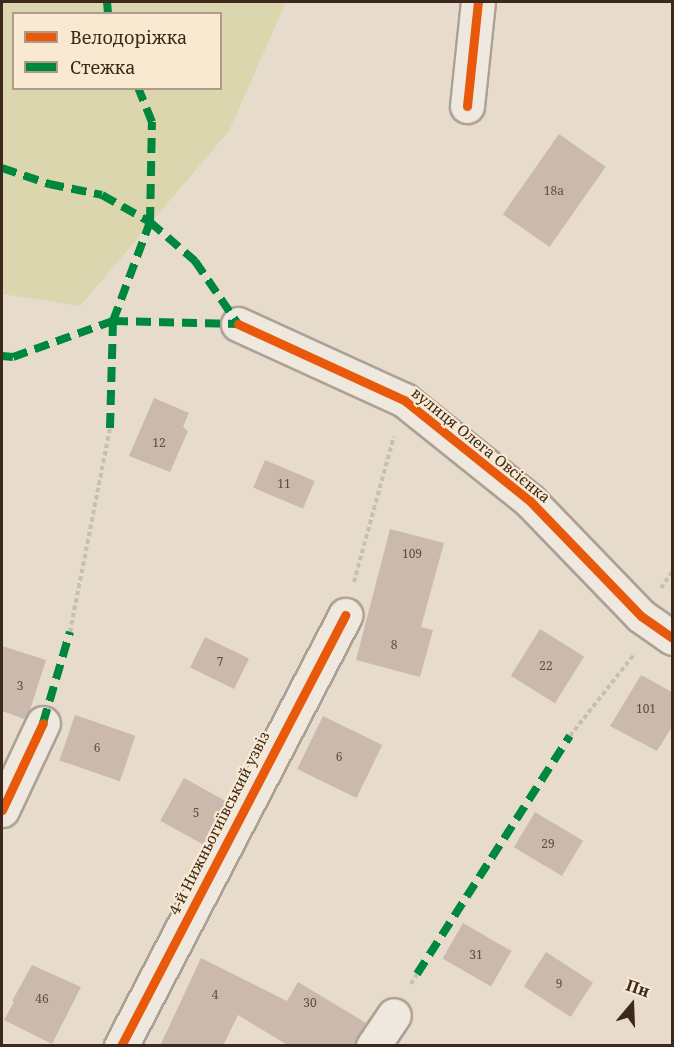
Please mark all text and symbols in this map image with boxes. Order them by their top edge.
legend [12,12,222,90]
text: Велодоріжка [70,25,187,49]
text: Стежка [70,55,136,79]
house number: 18а [544,184,564,198]
street label: вулиця Олега Овсієнка [408,384,554,506]
house number: 12 [152,436,166,450]
house number: 11 [277,477,291,491]
house number: 109 [402,547,422,561]
house number: 8 [391,638,397,652]
house number: 7 [217,655,223,669]
house number: 22 [539,659,553,673]
house number: 3 [17,679,23,693]
house number: 101 [636,702,656,716]
street label: 4-й Нижньогиївський узвіз [165,728,273,918]
house number: 6 [94,741,100,755]
house number: 6 [336,750,342,764]
house number: 5 [193,806,199,820]
house number: 29 [541,837,555,851]
house number: 31 [469,948,483,962]
text: Пн [623,974,653,1002]
north arrow [602,975,662,1035]
house number: 9 [556,977,562,991]
house number: 4 [212,988,218,1002]
house number: 46 [35,992,49,1006]
house number: 30 [303,996,317,1010]

